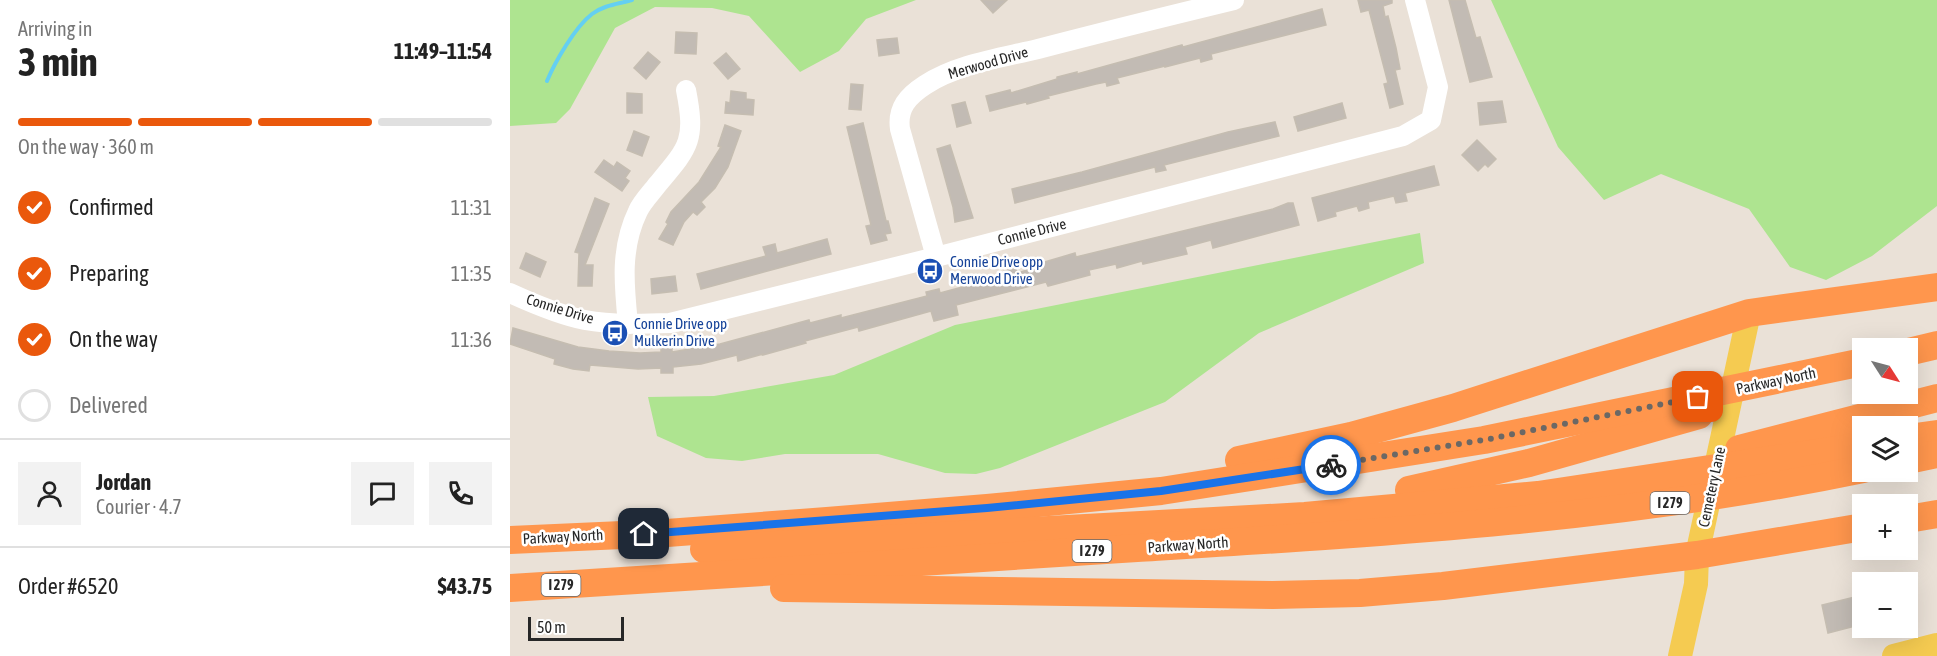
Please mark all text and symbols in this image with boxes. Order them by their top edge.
text: Arriving in [18,17,92,40]
text: 11:49–11:54 [394,38,492,64]
text: 3 min [18,40,98,84]
street label: Merwood Drive [946,43,1030,82]
text: On the way · 360 m [18,135,154,158]
icon: check [18,191,51,224]
text: Confirmed [69,194,154,220]
text: 11:31 [451,196,492,219]
street label: Connie Drive [996,215,1068,248]
place label: Connie Drive opp Merwood Drive [950,253,1043,287]
bus stop icon: Connie Drive opp Merwood Drive [915,256,945,286]
icon: check [18,257,51,290]
text: Preparing [69,260,149,286]
text: 11:35 [451,262,492,285]
street label: Connie Drive [524,290,596,327]
place label: Connie Drive opp Mulkerin Drive [634,315,727,349]
bus stop icon: Connie Drive opp Mulkerin Drive [600,318,630,348]
icon: check [18,323,51,356]
text: On the way [69,326,158,352]
text: 11:36 [451,328,492,351]
north arrow [1852,338,1918,404]
map controls [1852,338,1918,638]
street label: Parkway North [1735,364,1817,397]
pin [1672,371,1723,422]
icon: bag [1681,380,1714,413]
text: Delivered [69,392,148,418]
button: layers [1852,416,1918,482]
courier [1301,435,1361,495]
street label: Cemetery Lane [1695,445,1728,529]
icon: bike [1315,449,1348,482]
button: person [18,462,81,525]
button: chat [351,462,414,525]
button: phone [429,462,492,525]
text: Jordan [96,469,151,495]
road number: I 279 [1650,492,1690,514]
button: + [1852,494,1918,560]
text: Courier · 4.7 [96,495,182,518]
pin [618,508,669,559]
icon: home [627,517,660,550]
street label: Parkway North [522,526,604,547]
street label: Parkway North [1147,533,1229,556]
road number: I 279 [1072,540,1112,562]
button: − [1852,572,1918,638]
text: Order #6520 [18,573,118,599]
text: $43.75 [437,573,492,599]
road number: I 279 [542,574,580,596]
scale bar [528,614,624,642]
text: 50 m [537,618,566,636]

